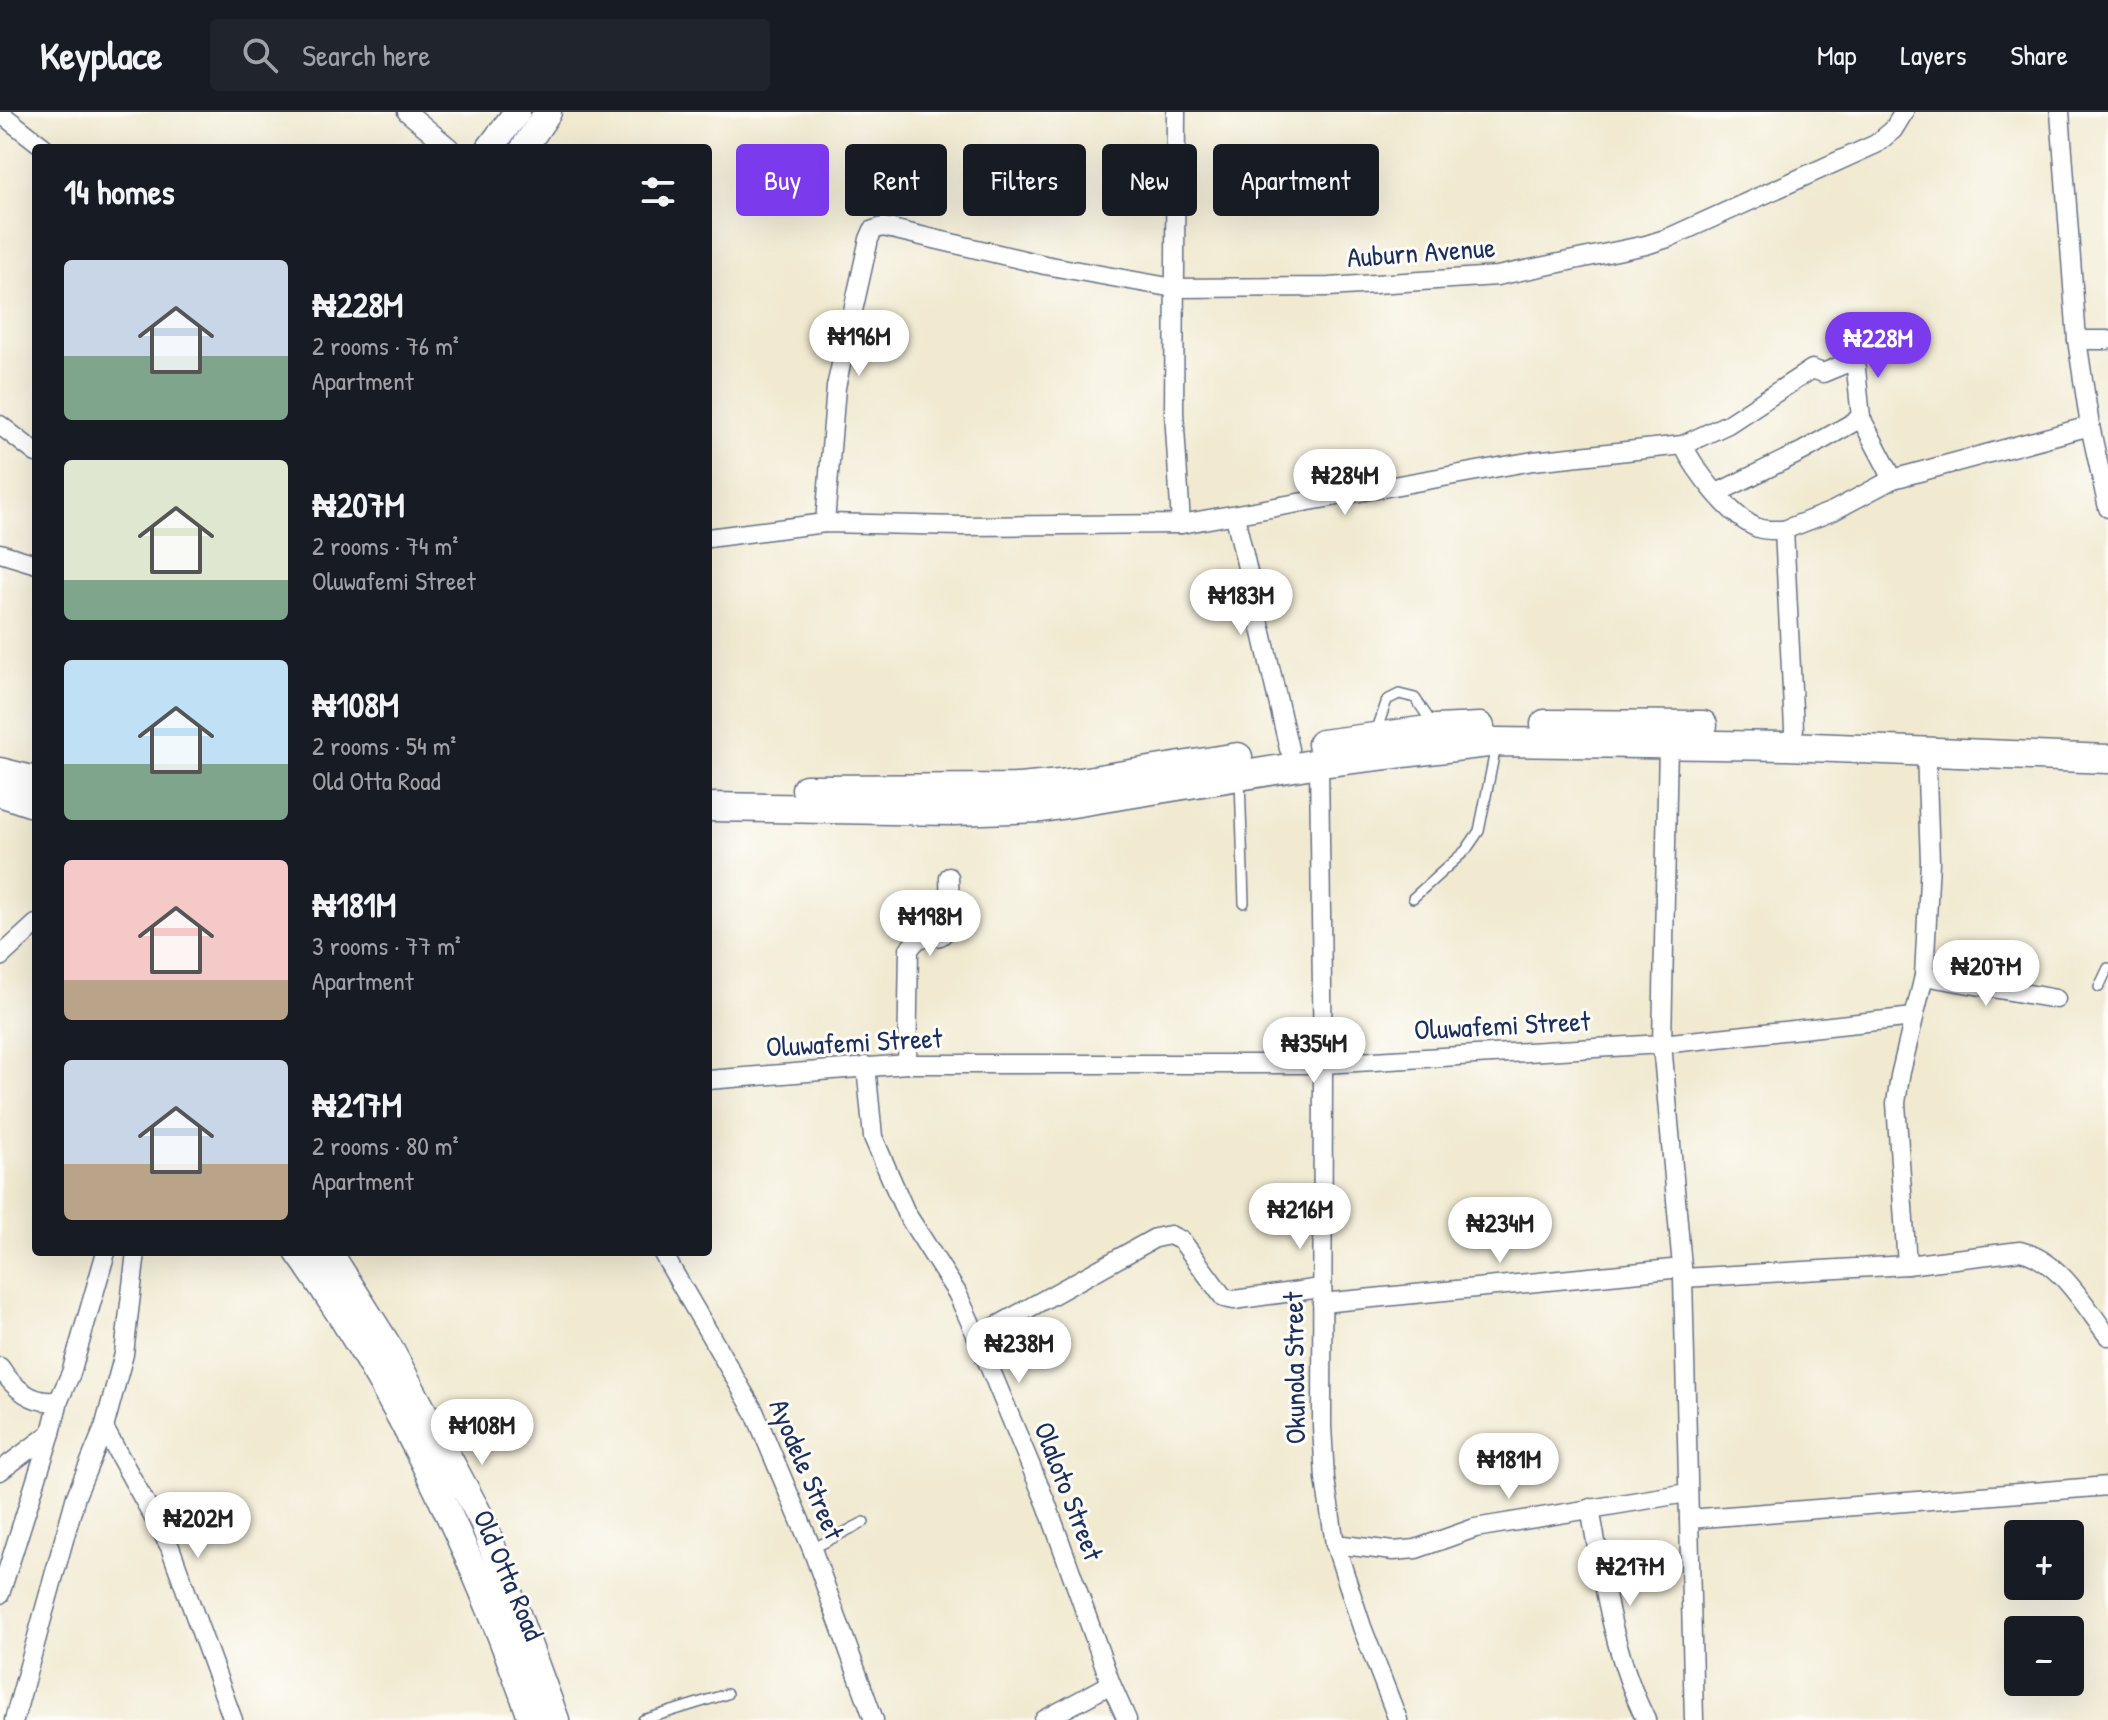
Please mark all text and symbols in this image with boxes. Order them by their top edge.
search box [210,19,770,91]
text: Keyplace [40,29,162,81]
icon: search [238,33,282,77]
text: Search here [302,35,430,75]
text: Map [1817,36,1857,74]
text: Layers [1901,36,1966,74]
text: Share [2010,36,2068,74]
chip: Buy [736,144,829,216]
chip: Rent [845,144,947,216]
chip: Filters [963,144,1086,216]
chip: New [1102,144,1197,216]
chip: Apartment [1213,144,1379,216]
text: 14 homes [64,169,175,215]
icon: filters [636,170,680,214]
street label: Auburn Avenue [1346,228,1496,276]
text: ₦228M [312,282,403,328]
icon: home [128,292,224,388]
pin: ₦196M [803,310,915,378]
pin: ₦228M [1822,312,1934,380]
text: ₦196M [827,318,891,353]
text: ₦228M [1843,320,1913,355]
text: 2 rooms · 76 m² [312,328,459,363]
text: Apartment [312,363,414,398]
pin: ₦284M [1289,449,1401,517]
text: ₦284M [1311,457,1379,492]
text: ₦207M [312,482,405,528]
icon: home [128,492,224,588]
text: 2 rooms · 74 m² [312,528,458,563]
text: Oluwafemi Street [312,563,476,598]
pin: ₦183M [1185,569,1297,637]
text: ₦183M [1208,577,1274,612]
text: ₦108M [312,682,399,728]
icon: home [128,692,224,788]
text: 2 rooms · 54 m² [312,728,456,763]
text: Old Otta Road [312,763,441,798]
text: ₦181M [312,882,396,928]
pin: ₦198M [874,890,986,958]
icon: home [128,892,224,988]
text: ₦198M [898,898,962,933]
text: 3 rooms · 77 m² [312,928,461,963]
pin: ₦207M [1930,940,2042,1008]
text: ₦207M [1951,948,2021,983]
text: Apartment [312,963,414,998]
street label: Oluwafemi Street [1413,1001,1591,1049]
pin: ₦354M [1258,1017,1370,1085]
street label: Oluwafemi Street [765,1018,943,1066]
text: ₦354M [1281,1025,1347,1060]
text: ₦217M [312,1082,402,1128]
icon: home [128,1092,224,1188]
text: 2 rooms · 80 m² [312,1128,459,1163]
text: Apartment [312,1163,414,1198]
pin: ₦216M [1244,1183,1356,1251]
text: ₦216M [1267,1191,1333,1226]
pin: ₦234M [1444,1197,1556,1265]
text: ₦234M [1466,1205,1534,1240]
street label: Okunola Street [1274,1291,1314,1445]
pin: ₦238M [963,1317,1075,1385]
text: ₦238M [984,1325,1054,1360]
street label: Ayodele Street [760,1393,854,1545]
pin: ₦108M [426,1399,538,1467]
text: ₦108M [449,1407,515,1442]
street label: Olaloto Street [1025,1416,1113,1566]
pin: ₦181M [1453,1433,1565,1501]
text: ₦181M [1477,1441,1541,1476]
pin: ₦202M [142,1492,254,1560]
text: ₦202M [163,1500,233,1535]
street label: Old Otta Road [464,1504,554,1646]
map controls [2004,1520,2084,1696]
button: + [2004,1520,2084,1600]
pin: ₦217M [1574,1540,1686,1608]
text: ₦217M [1596,1548,1664,1583]
button: − [2004,1616,2084,1696]

